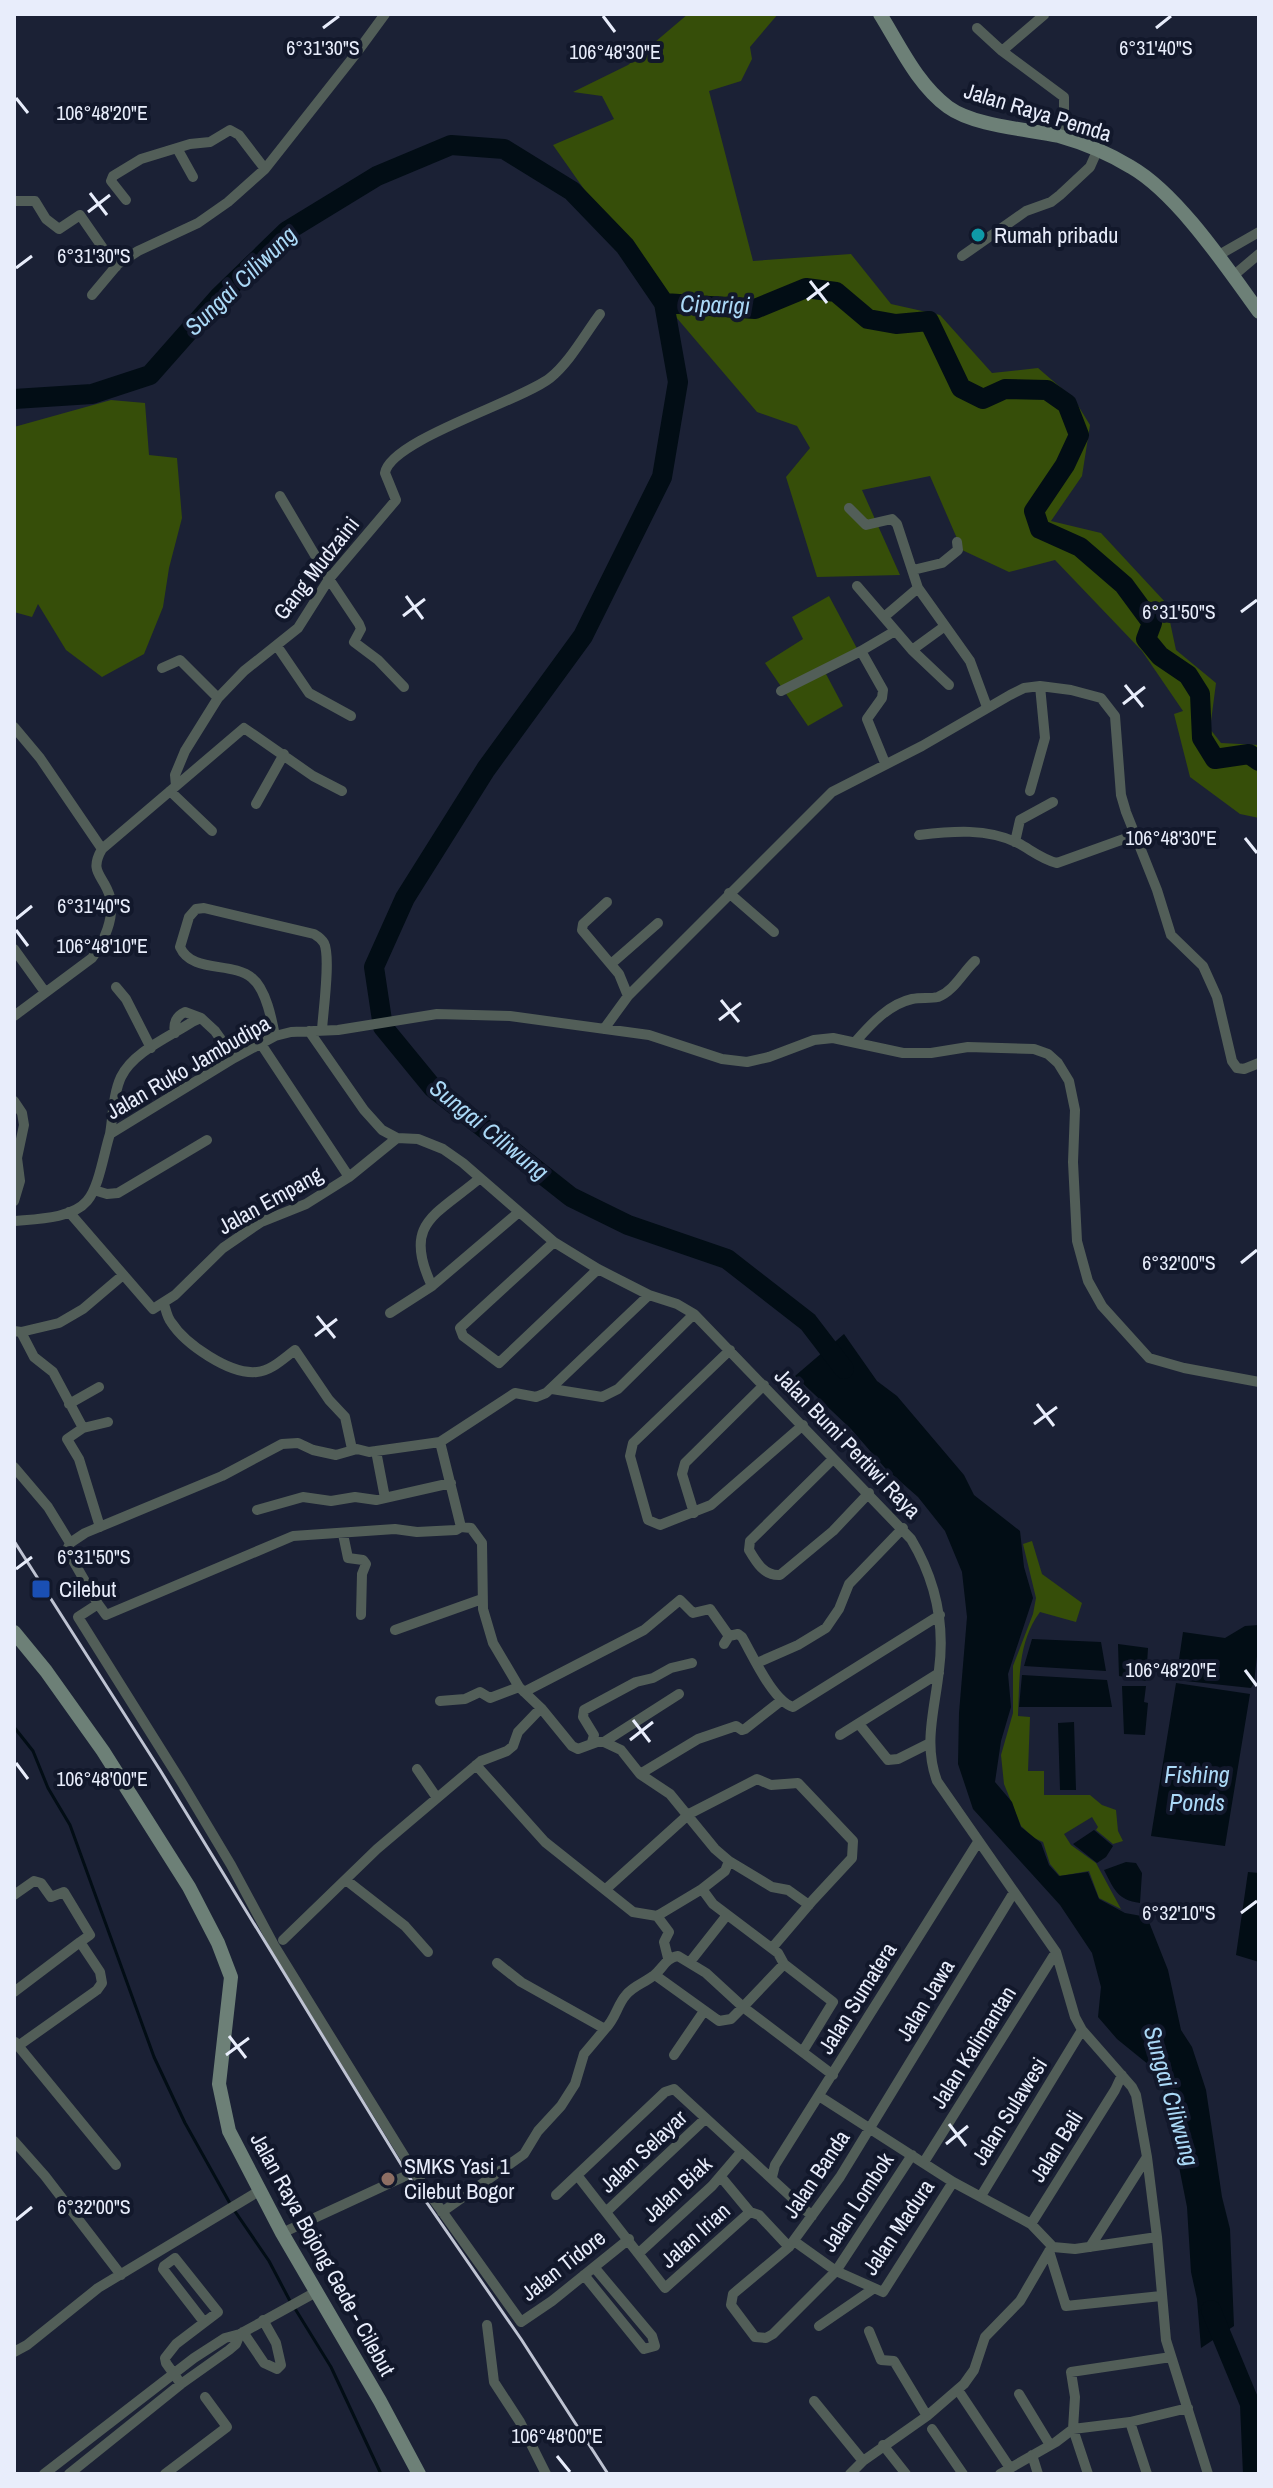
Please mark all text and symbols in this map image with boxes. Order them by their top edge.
text: 6°31'30"S [286,34,360,61]
text: 6°31'40"S [1119,34,1193,61]
text: 106°48'30"E [569,38,661,65]
street label: Jalan Raya Pemda [961,75,1115,149]
text: 106°48'20"E [56,99,148,126]
water label: Sungai Ciliwung [177,219,303,342]
place label: Rumah pribadu [994,220,1118,250]
marker: Rumah pribadu [969,226,987,244]
text: 6°31'30"S [57,242,131,269]
water label: Ciparigi [679,287,751,321]
street label: Gang Mudzaini [266,510,366,626]
text: 6°31'50"S [1142,598,1216,625]
text: 106°48'30"E [1125,824,1217,851]
text: 6°31'40"S [57,892,131,919]
text: 106°48'10"E [56,932,148,959]
street label: Jalan Ruko Jambudipa [101,1008,275,1126]
water label: Sungai Ciliwung [423,1071,556,1187]
street label: Jalan Empang [212,1159,328,1241]
text: 6°32'00"S [1142,1249,1216,1276]
street label: Jalan Bumi Pertiwi Raya [768,1361,928,1525]
text: 6°31'50"S [57,1543,131,1570]
place label: Cilebut [59,1574,116,1604]
marker: Cilebut [30,1578,52,1600]
text: 106°48'20"E [1125,1656,1217,1683]
water label: Fishing Ponds [1164,1758,1230,1818]
text: 106°48'00"E [56,1765,148,1792]
text: 6°32'10"S [1142,1899,1216,1926]
street label: Jalan Sumatera [811,1936,903,2060]
street label: Jalan Jawa [889,1954,961,2046]
street label: Jalan Kalimantan [923,1980,1023,2114]
water label: Sungai Ciliwung [1137,2022,1207,2170]
street label: Jalan Sulawesi [964,2052,1054,2170]
street label: Jalan Selayar [593,2103,693,2199]
street label: Jalan Bali [1022,2104,1090,2188]
street label: Jalan Banda [776,2124,856,2224]
street label: Jalan Raya Bojong Gede - Cilebut [244,2127,402,2381]
street label: Jalan Lombok [814,2146,901,2257]
street label: Jalan Biak [636,2149,719,2229]
place label: SMKS Yasi 1 Cilebut Bogor [404,2151,514,2206]
marker: SMKS Yasi 1 Cilebut Bogor [379,2170,397,2188]
street label: Jalan Madura [855,2173,941,2281]
text: 6°32'00"S [57,2193,131,2220]
street label: Jalan Irian [654,2196,736,2274]
street label: Jalan Tidore [515,2223,611,2307]
text: 106°48'00"E [511,2422,603,2449]

